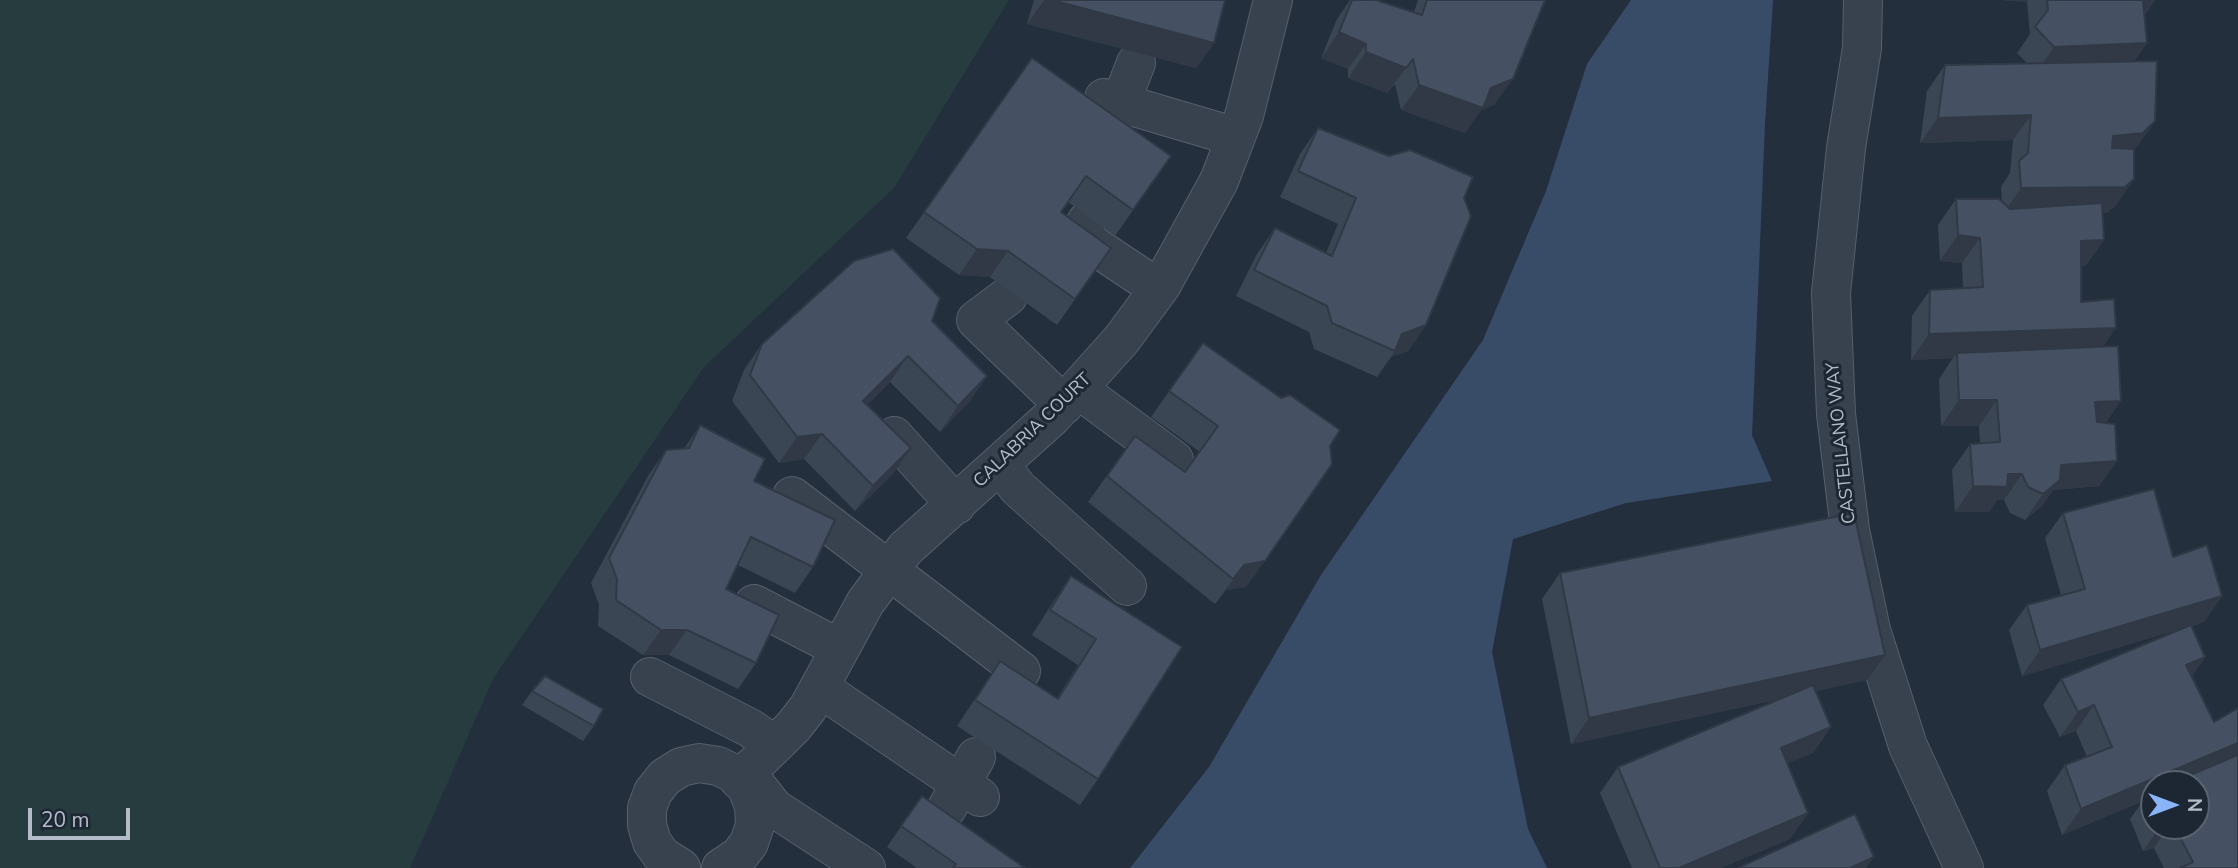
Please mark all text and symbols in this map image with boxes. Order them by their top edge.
street label: CASTELLANO WAY [1823,361,1861,525]
street label: CALABRIA COURT [970,369,1096,493]
north arrow [2140,770,2210,840]
scale bar [32,794,133,838]
text: N [2181,798,2207,812]
text: 20 m [41,806,90,834]

